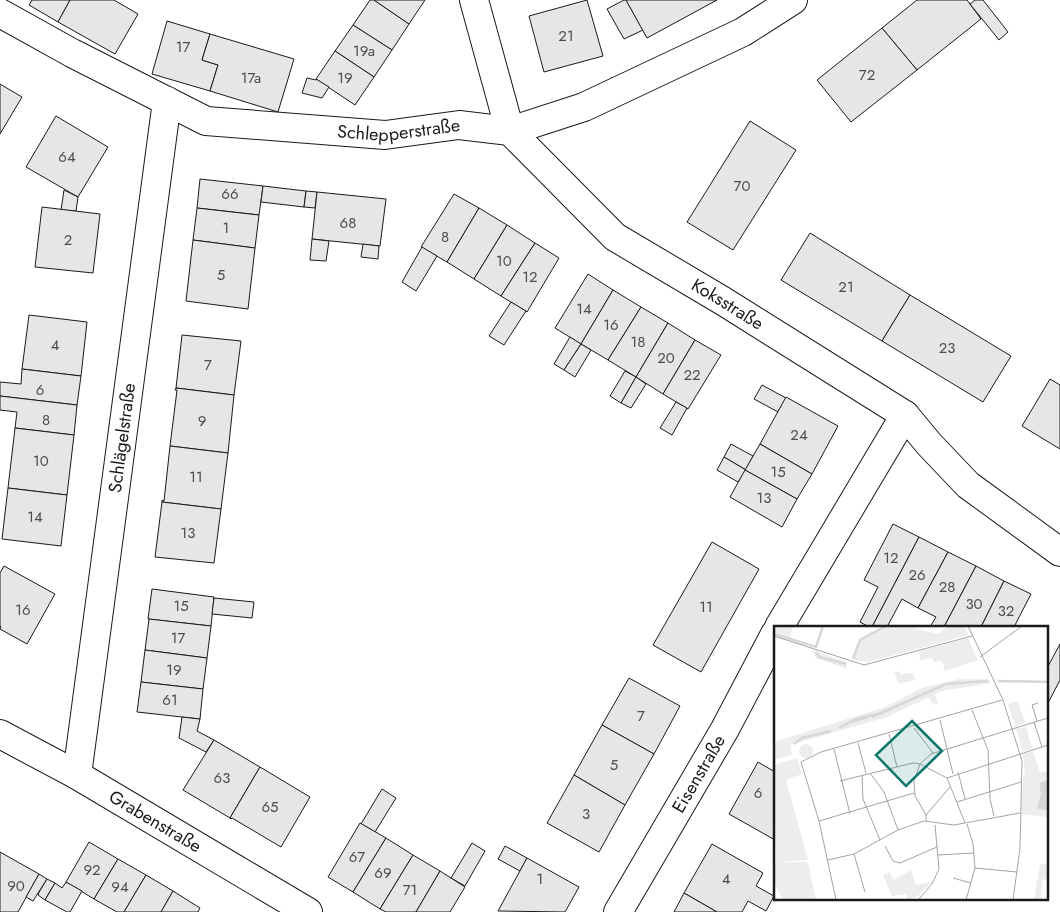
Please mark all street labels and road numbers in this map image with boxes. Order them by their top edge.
street label: Schlepperstraße [336,112,462,148]
street label: Koksstraße [686,272,769,336]
street label: Schlägelstraße [102,382,142,494]
street label: Eisenstraße [666,730,732,818]
street label: Grabenstraße [104,784,206,859]

